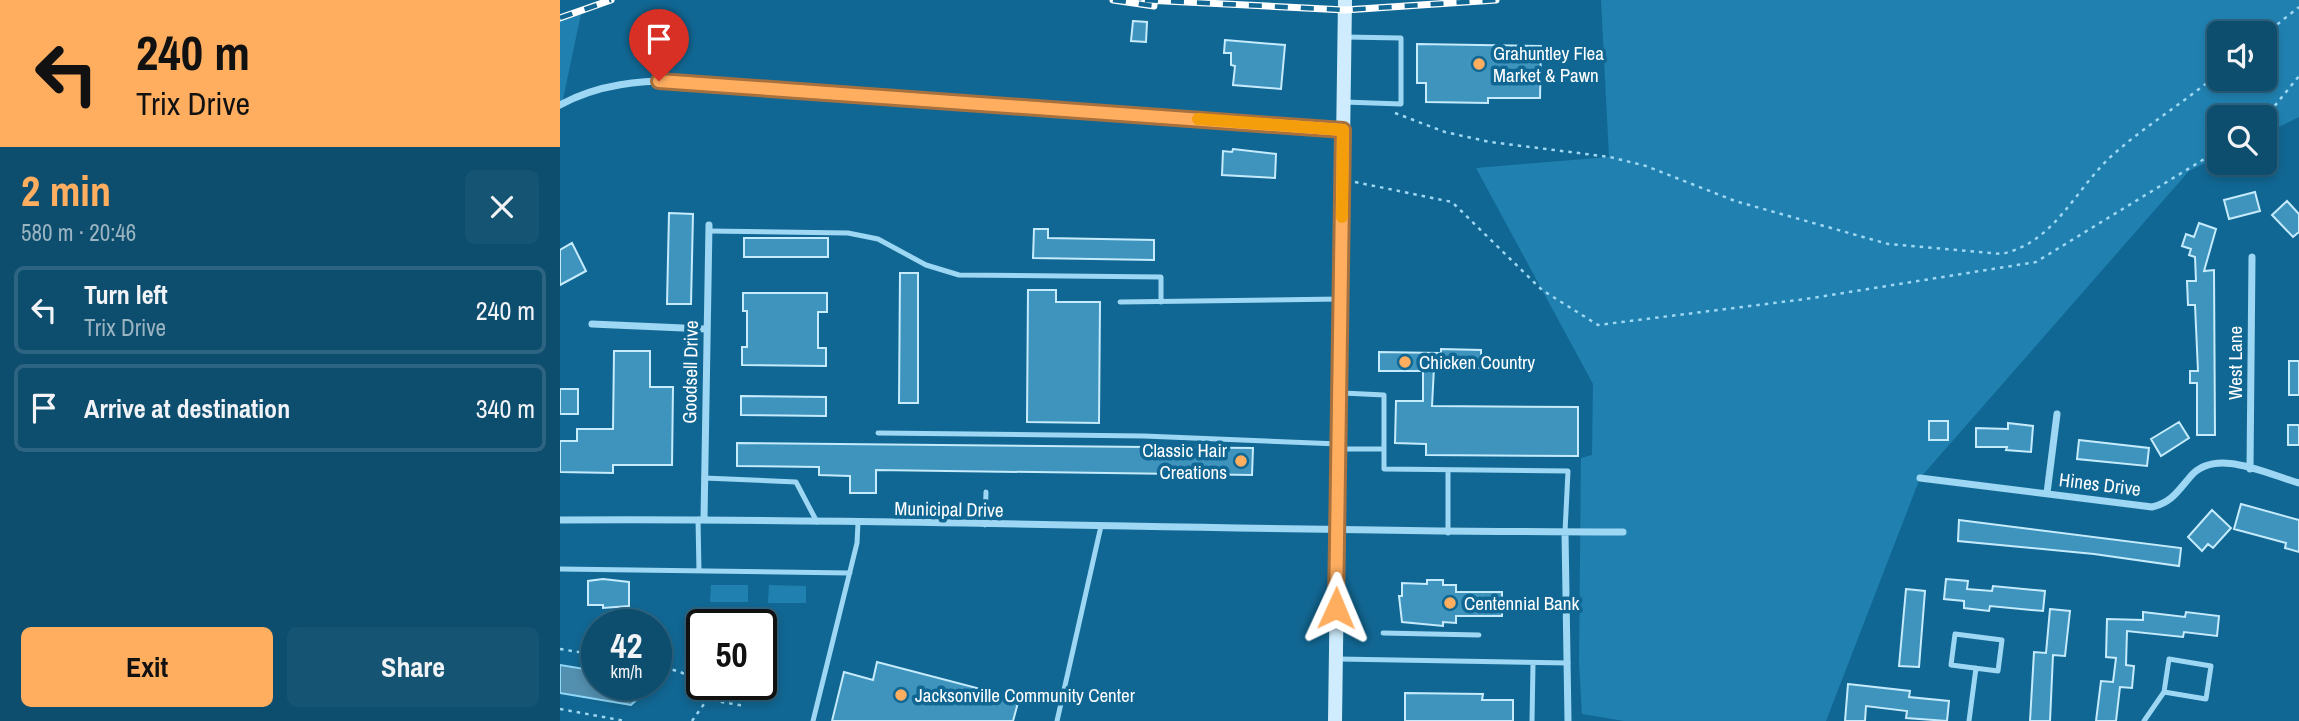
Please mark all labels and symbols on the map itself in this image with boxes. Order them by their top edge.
pin [629,9,689,81]
place label: Grahuntley Flea Market & Pawn [1493,40,1604,88]
marker: Grahuntley Flea Market & Pawn [1471,56,1487,72]
street label: Goodsell Drive [676,320,704,424]
street label: West Lane [2222,326,2248,400]
place label: Chicken Country [1419,349,1535,375]
marker: Chicken Country [1397,354,1413,370]
place label: Classic Hair Creations [1142,437,1228,485]
marker: Classic Hair Creations [1233,453,1249,469]
street label: Hines Drive [2058,466,2142,502]
street label: Municipal Drive [894,495,1004,523]
position arrow [1299,571,1373,645]
place label: Centennial Bank [1464,590,1579,616]
marker: Centennial Bank [1442,595,1458,611]
speed limit sign: 50 [686,609,777,700]
place label: Jacksonville Community Center [915,682,1136,708]
marker: Jacksonville Community Center [893,687,909,703]

